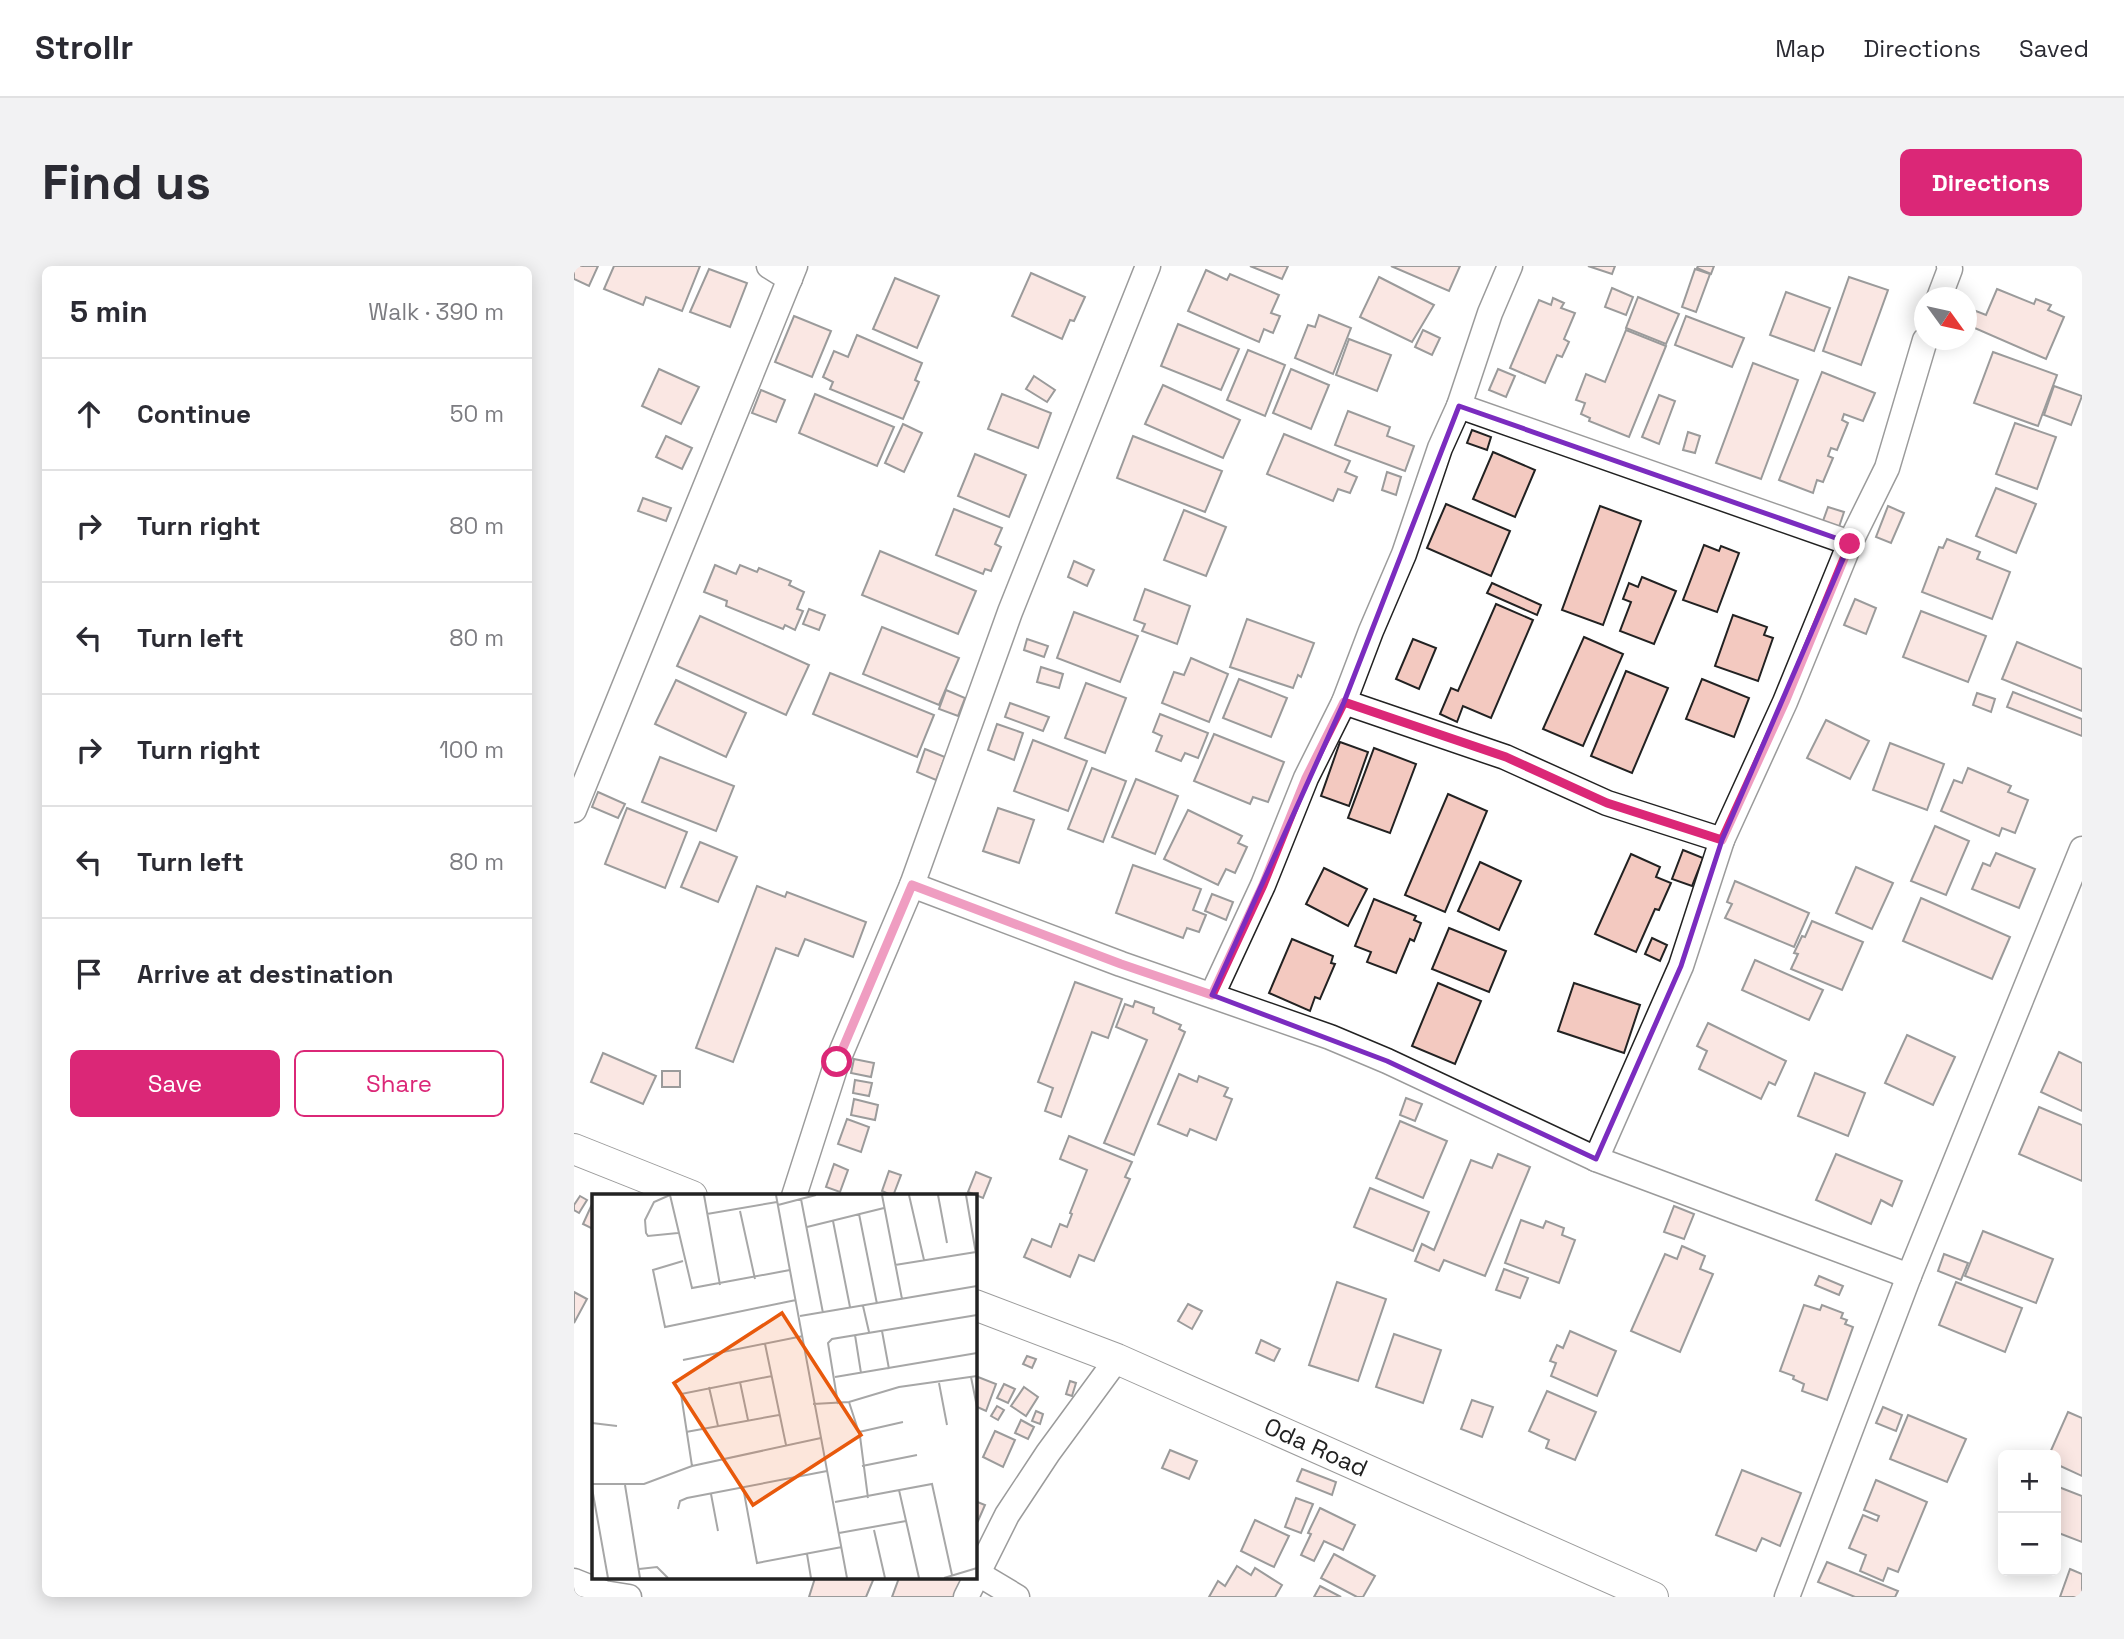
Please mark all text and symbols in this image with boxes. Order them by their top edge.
text: Strollr [35,27,133,69]
text: Map [1775,33,1825,64]
text: Directions [1863,33,1981,64]
text: Saved [2019,33,2089,64]
button: Directions [1900,149,2082,216]
text: Find us [42,151,211,213]
north arrow [1914,287,1977,350]
text: 5 min [70,292,148,331]
text: Walk · 390 m [368,297,504,327]
icon: ahead [70,395,108,433]
text: Continue [137,397,251,431]
text: 50 m [450,399,504,429]
icon: right [70,507,108,545]
text: Turn right [137,509,261,543]
text: 80 m [449,511,504,541]
route end [1834,528,1865,559]
icon: left [70,619,108,657]
text: Turn left [137,621,244,655]
text: 80 m [449,623,504,653]
icon: right [70,731,108,769]
text: Turn right [137,733,261,767]
text: 100 m [439,735,504,765]
icon: left [70,843,108,881]
text: Turn left [137,845,244,879]
text: 80 m [449,847,504,877]
icon: arrive [70,955,108,993]
text: Arrive at destination [137,957,394,991]
route start [821,1046,852,1077]
button: Save [70,1050,280,1117]
button: Share [294,1050,504,1117]
inset map [592,1194,976,1580]
street label: Oda Road [1259,1410,1373,1484]
map controls [1998,1450,2061,1576]
button: + [1998,1450,2061,1513]
button: − [1998,1513,2061,1576]

